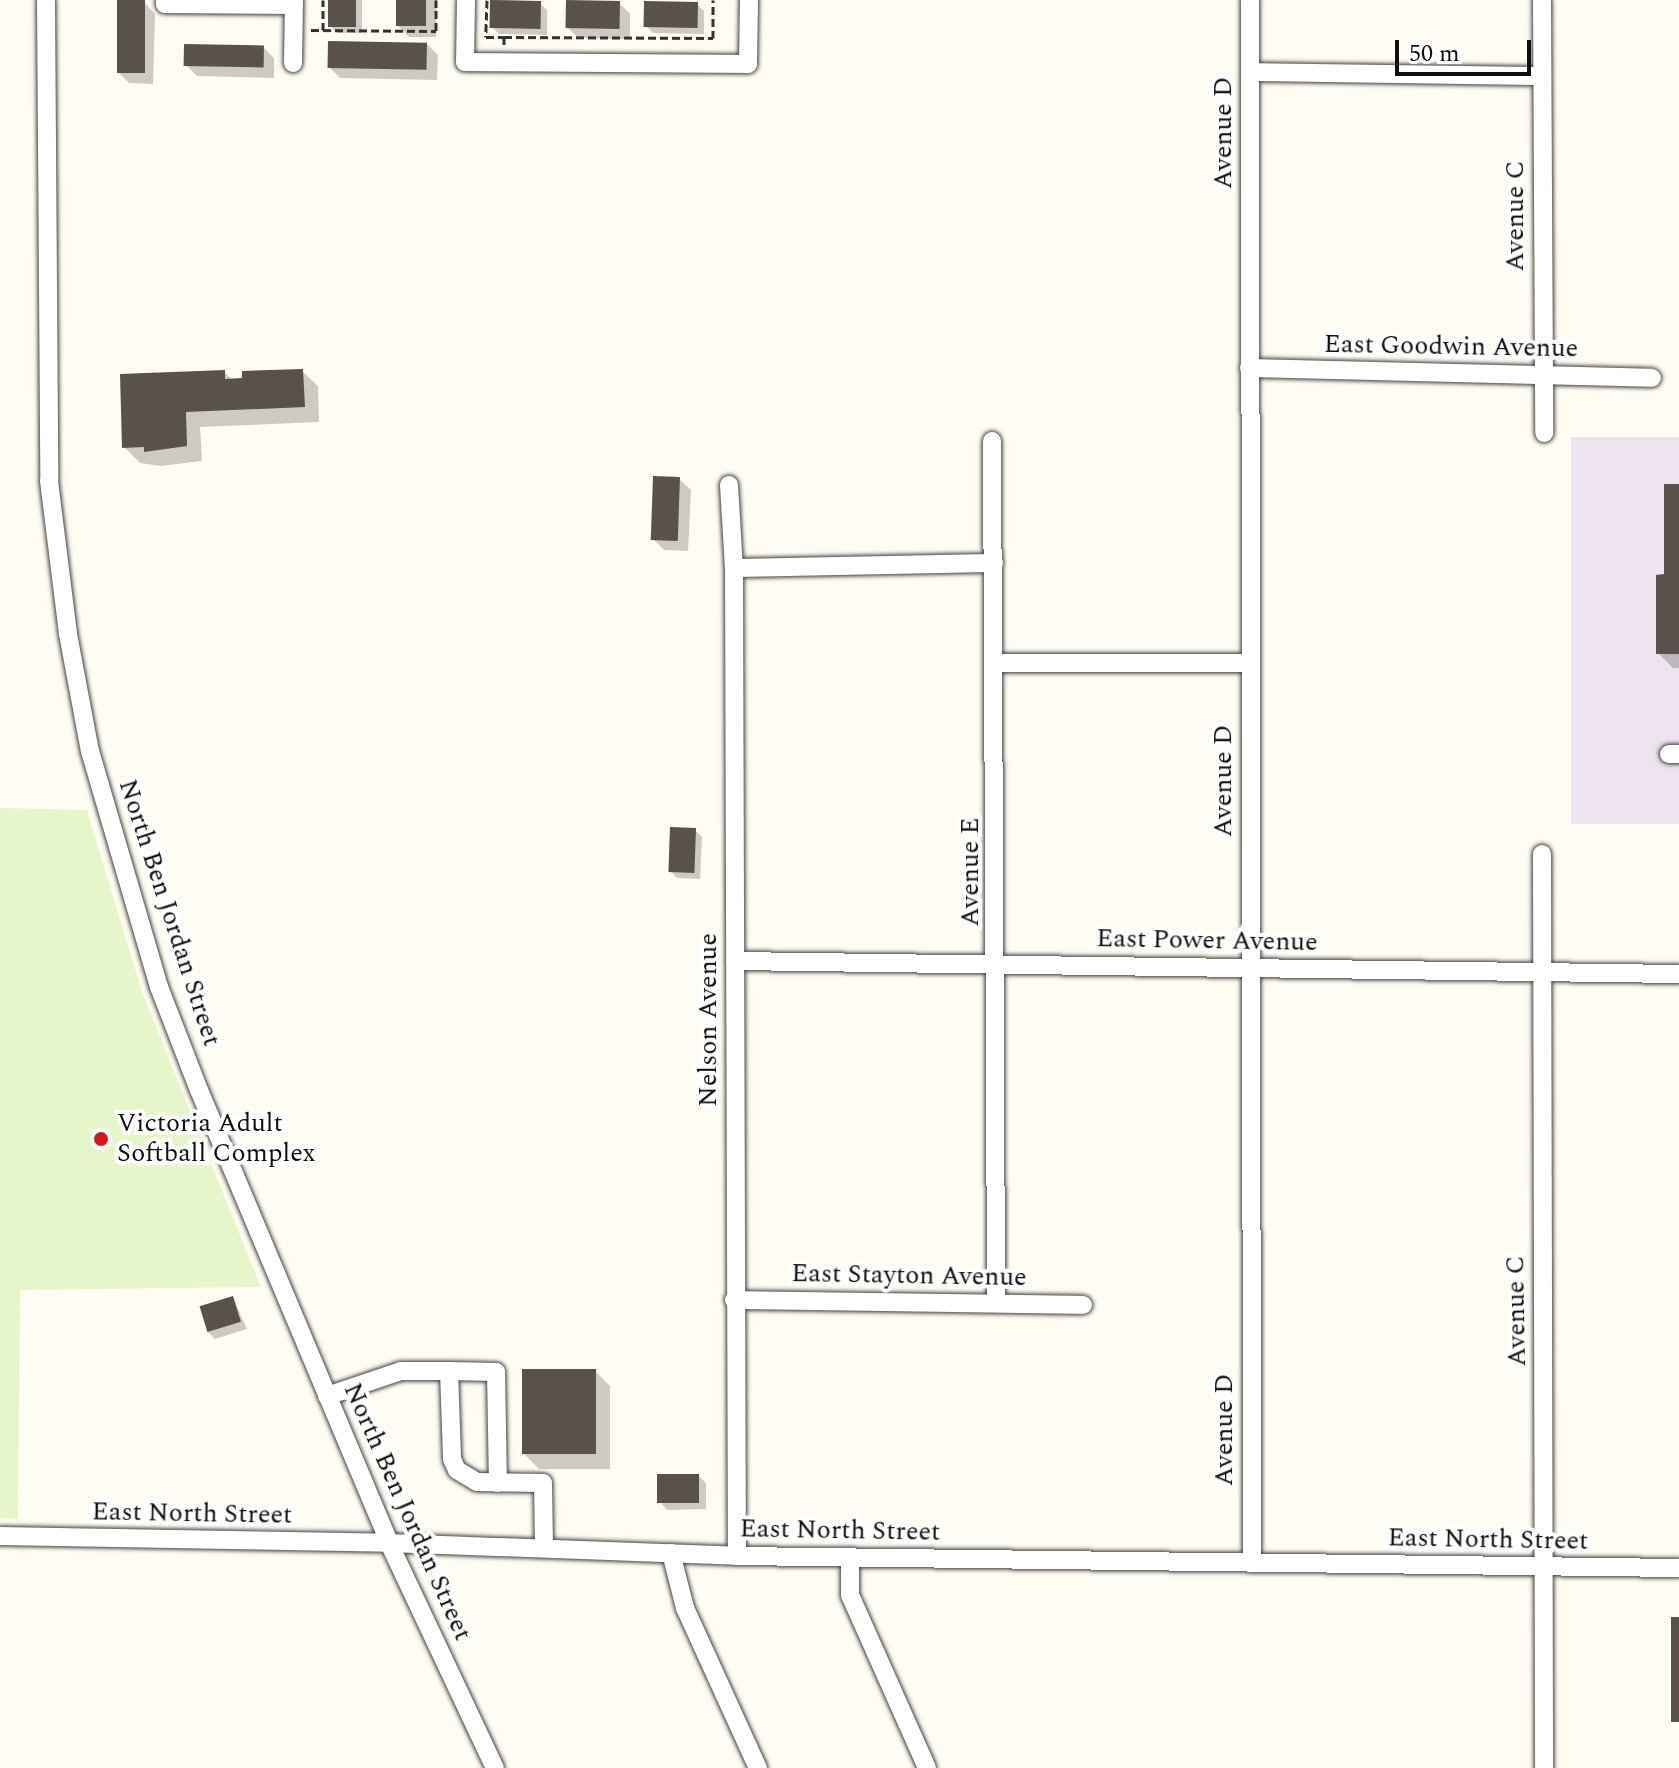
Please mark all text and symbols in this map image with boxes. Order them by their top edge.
scale bar [1399,24,1535,74]
text: 50 m [1409,36,1460,72]
street label: Avenue D [1208,77,1240,189]
street label: Avenue C [1500,160,1532,272]
street label: East Goodwin Avenue [1324,329,1578,365]
street label: Avenue D [1208,725,1240,837]
street label: North Ben Jordan Street [111,776,227,1050]
street label: Avenue E [955,817,987,927]
street label: East Power Avenue [1096,923,1318,959]
street label: Nelson Avenue [693,933,725,1107]
place label: Victoria Adult Softball Complex [117,1108,315,1170]
marker: Victoria Adult Softball Complex [92,1130,110,1148]
street label: Avenue C [1500,1255,1534,1367]
street label: East Stayton Avenue [791,1258,1027,1294]
street label: Avenue D [1209,1374,1241,1486]
street label: North Ben Jordan Street [336,1378,478,1646]
street label: East North Street [91,1497,293,1531]
street label: East North Street [739,1514,941,1548]
street label: East North Street [1387,1523,1589,1557]

